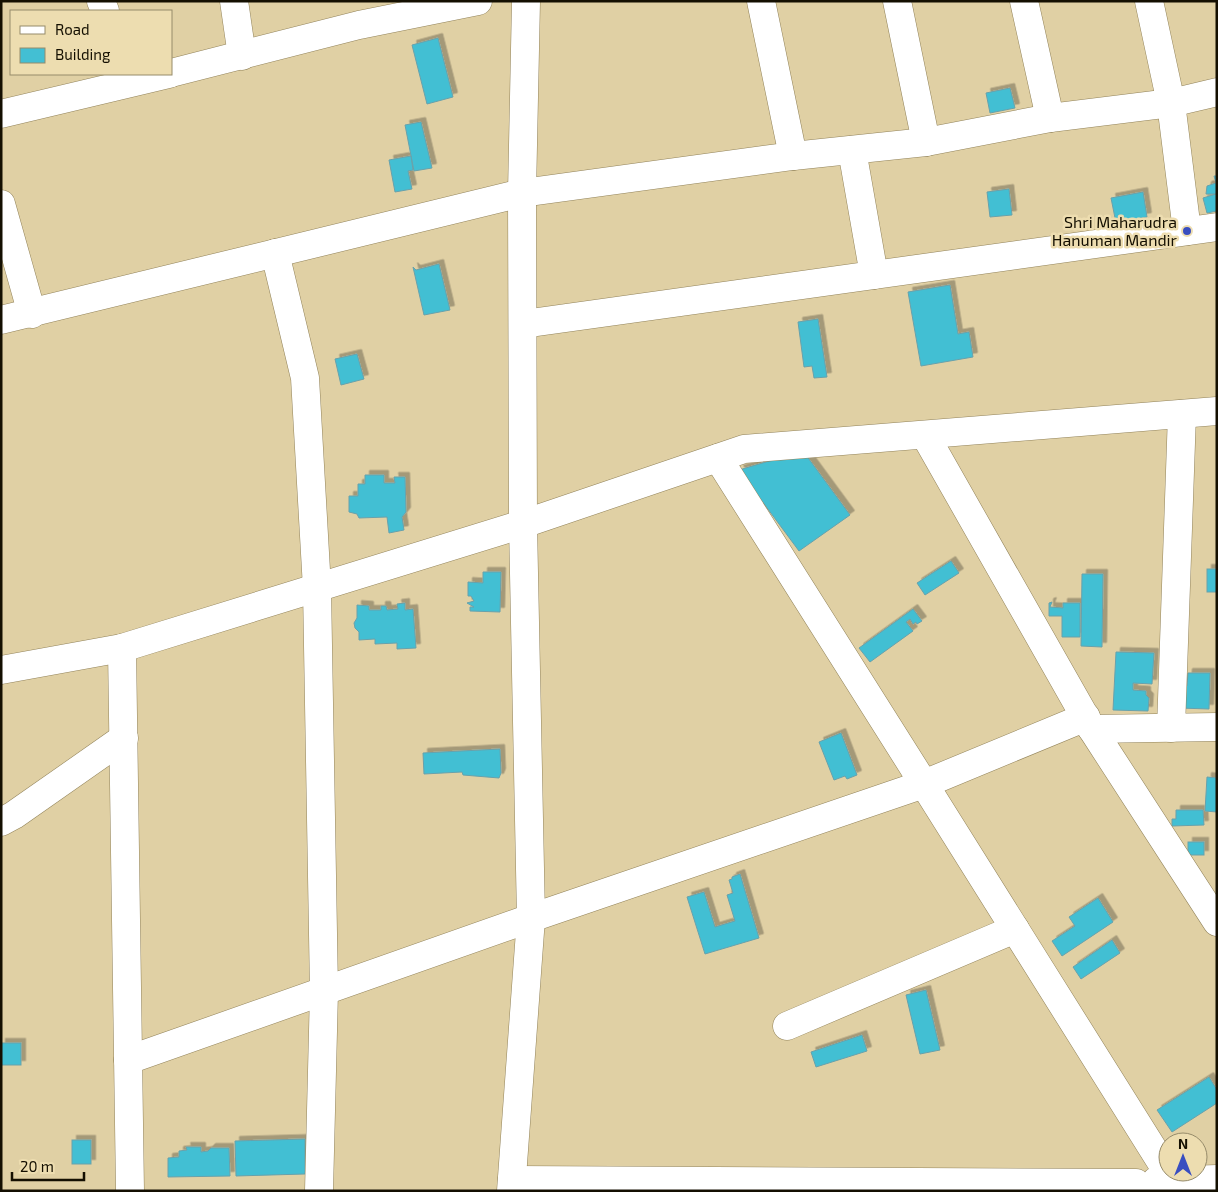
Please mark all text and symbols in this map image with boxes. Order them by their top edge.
legend [10,10,172,75]
text: Road [55,20,90,38]
text: Building [55,45,111,63]
place label: Shri Maharudra Hanuman Mandir [1052,212,1178,249]
marker: Shri Maharudra Hanuman Mandir [1181,225,1193,237]
north arrow [1158,1132,1208,1182]
text: N [1178,1135,1188,1152]
scale bar [12,1150,85,1182]
text: 20 m [20,1157,54,1175]

